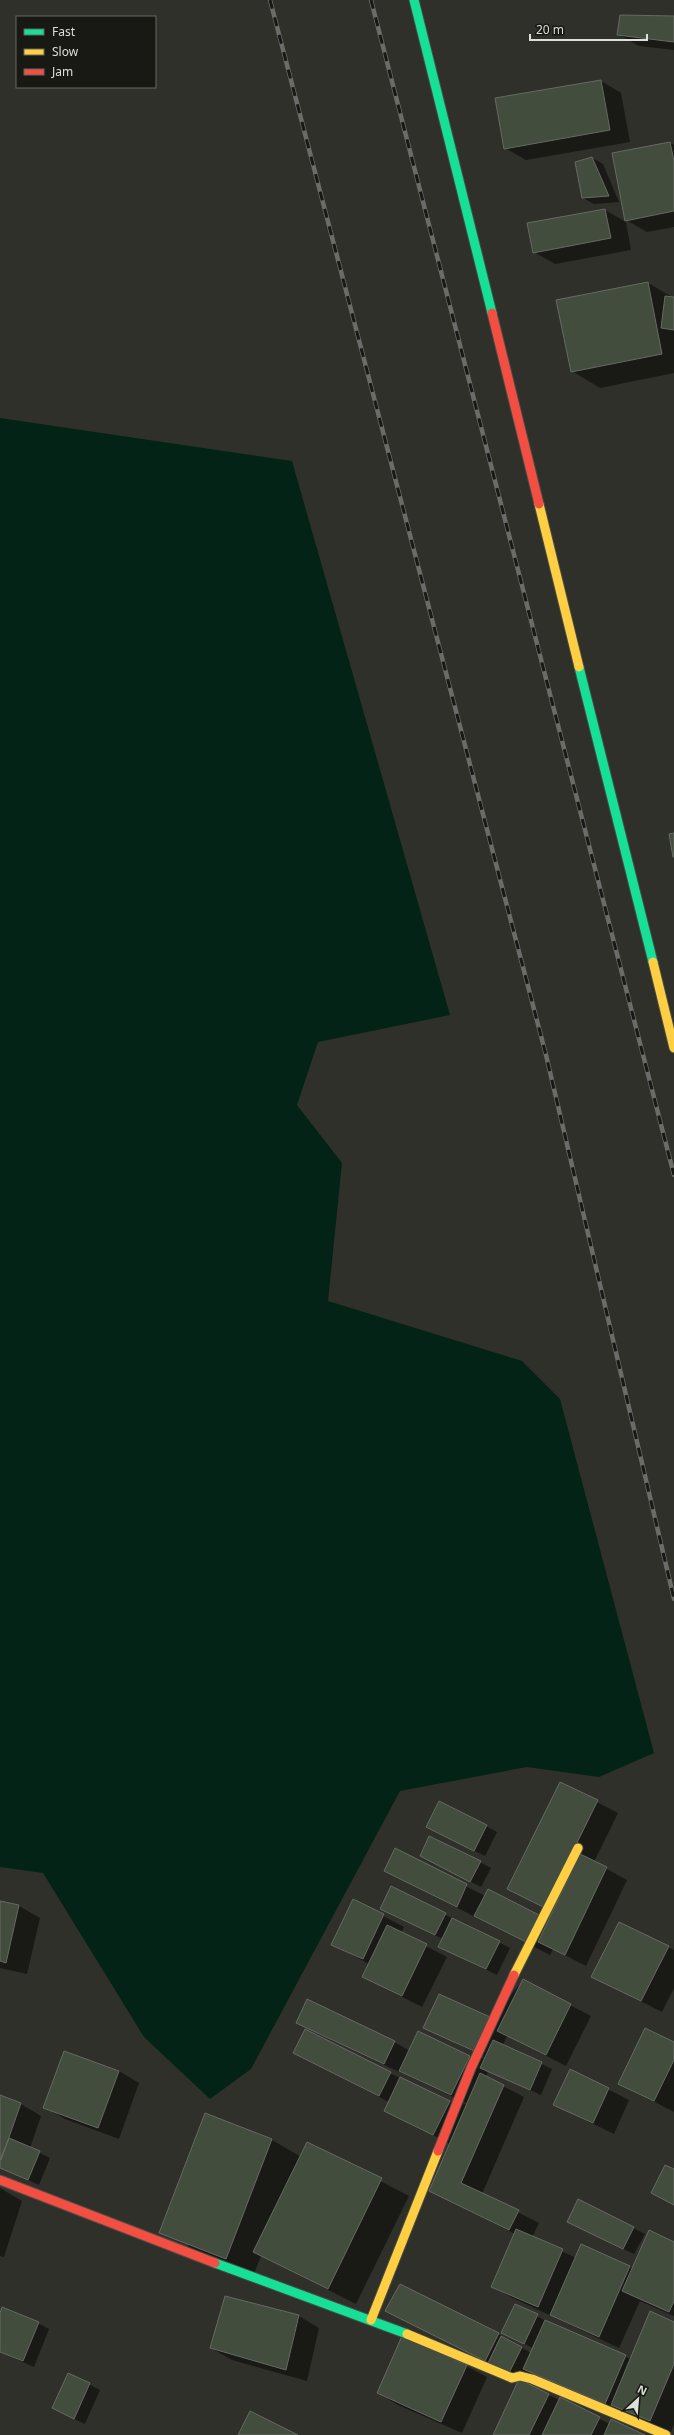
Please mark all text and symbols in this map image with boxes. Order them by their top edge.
legend [16,16,156,88]
scale bar [530,16,647,42]
text: 20 m [536,21,564,38]
text: Fast [52,23,76,40]
text: Slow [52,43,79,60]
text: Jam [51,63,73,80]
north arrow [618,2379,658,2419]
text: N [635,2381,650,2398]

